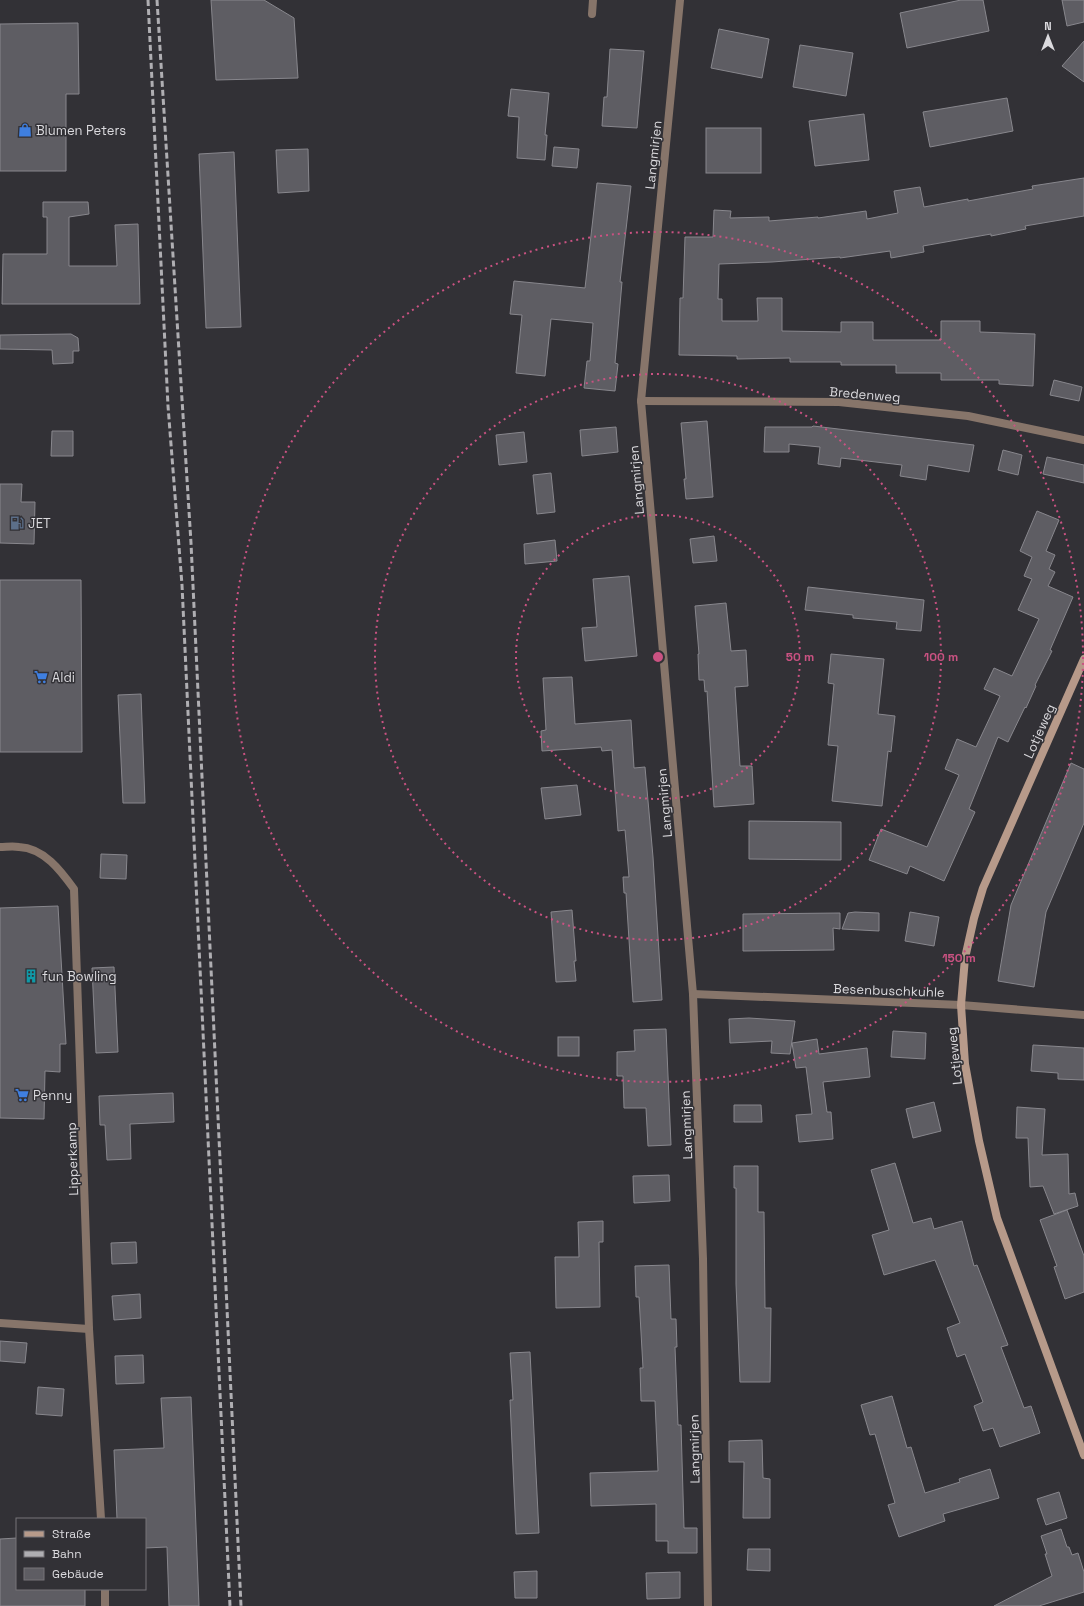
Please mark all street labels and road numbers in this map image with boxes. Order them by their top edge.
street label: Langmirjen [641,120,666,190]
street label: Bredenweg [829,383,901,406]
street label: Langmirjen [625,445,648,515]
street label: Lotjeweg [1020,701,1059,761]
street label: Langmirjen [653,768,676,838]
street label: Besenbuschkuhle [833,980,945,1001]
street label: Lotjeweg [943,1026,966,1086]
street label: Langmirjen [677,1090,696,1160]
street label: Lipperkamp [63,1122,82,1196]
street label: Langmirjen [685,1414,704,1484]

